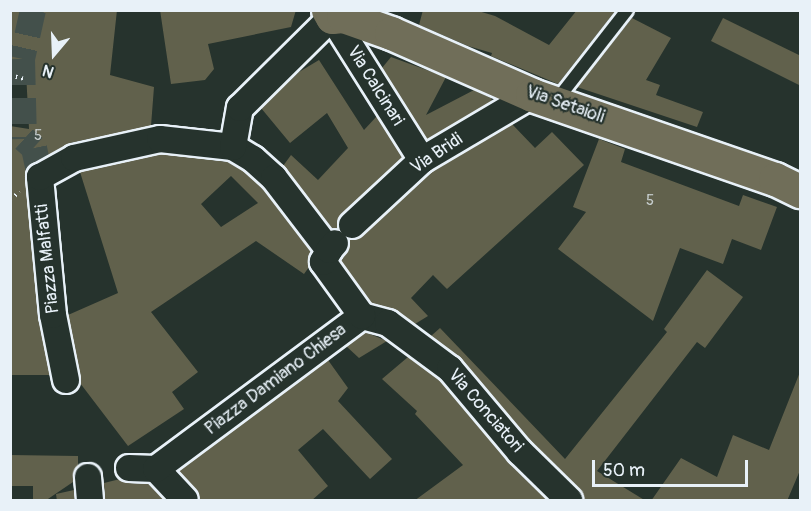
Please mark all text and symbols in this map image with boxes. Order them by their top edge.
north arrow [24,24,84,84]
street label: Via Calcinari [342,42,408,130]
text: N [40,60,57,82]
street label: Via Setaioli [523,82,607,128]
house number: 5 [34,127,42,145]
street label: Via Bridi [407,129,467,179]
house number: 5 [646,192,654,210]
street label: Piazza Malfatti [31,203,65,315]
street label: Piazza Damiano Chiesa [201,320,351,440]
street label: Via Conciatori [443,365,527,457]
scale bar [595,448,751,486]
text: 50 m [603,459,645,482]

